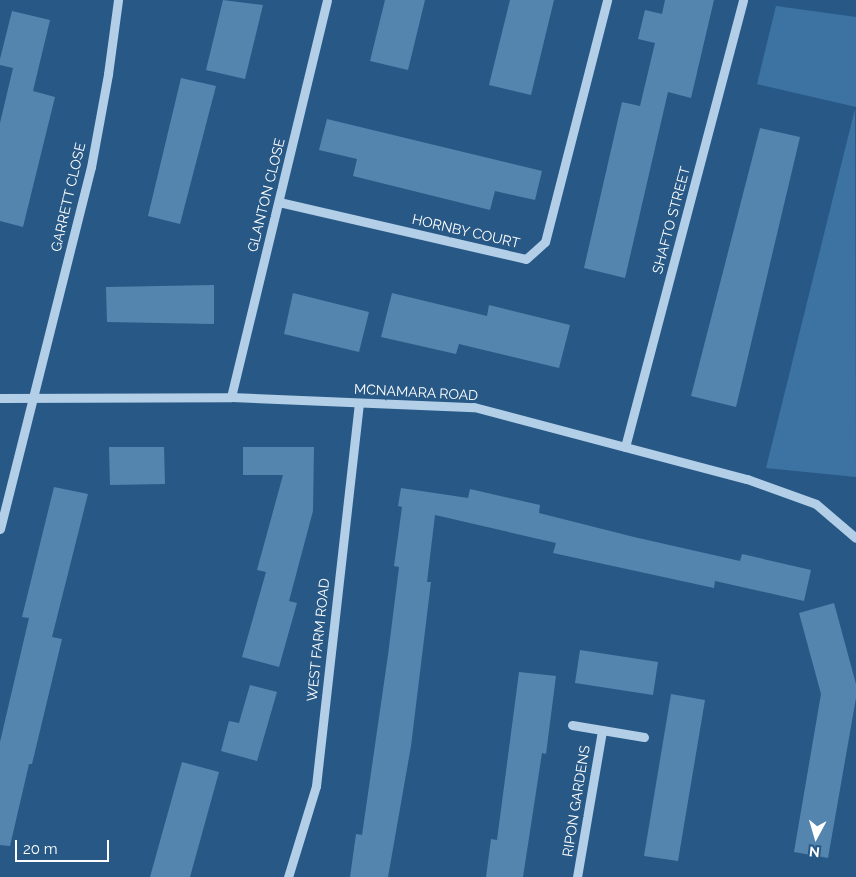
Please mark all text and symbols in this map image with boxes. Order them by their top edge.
street label: GLANTON CLOSE [244,136,288,254]
street label: GARRETT CLOSE [47,141,89,253]
street label: SHAFTO STREET [649,164,693,276]
street label: HORNBY COURT [410,210,522,252]
street label: MCNAMARA ROAD [353,380,479,404]
street label: WEST FARM ROAD [303,577,333,703]
street label: RIPON GARDENS [559,744,593,858]
north arrow [791,812,841,862]
scale bar [18,830,111,862]
text: 20 m [23,840,58,858]
text: N [808,843,821,860]

